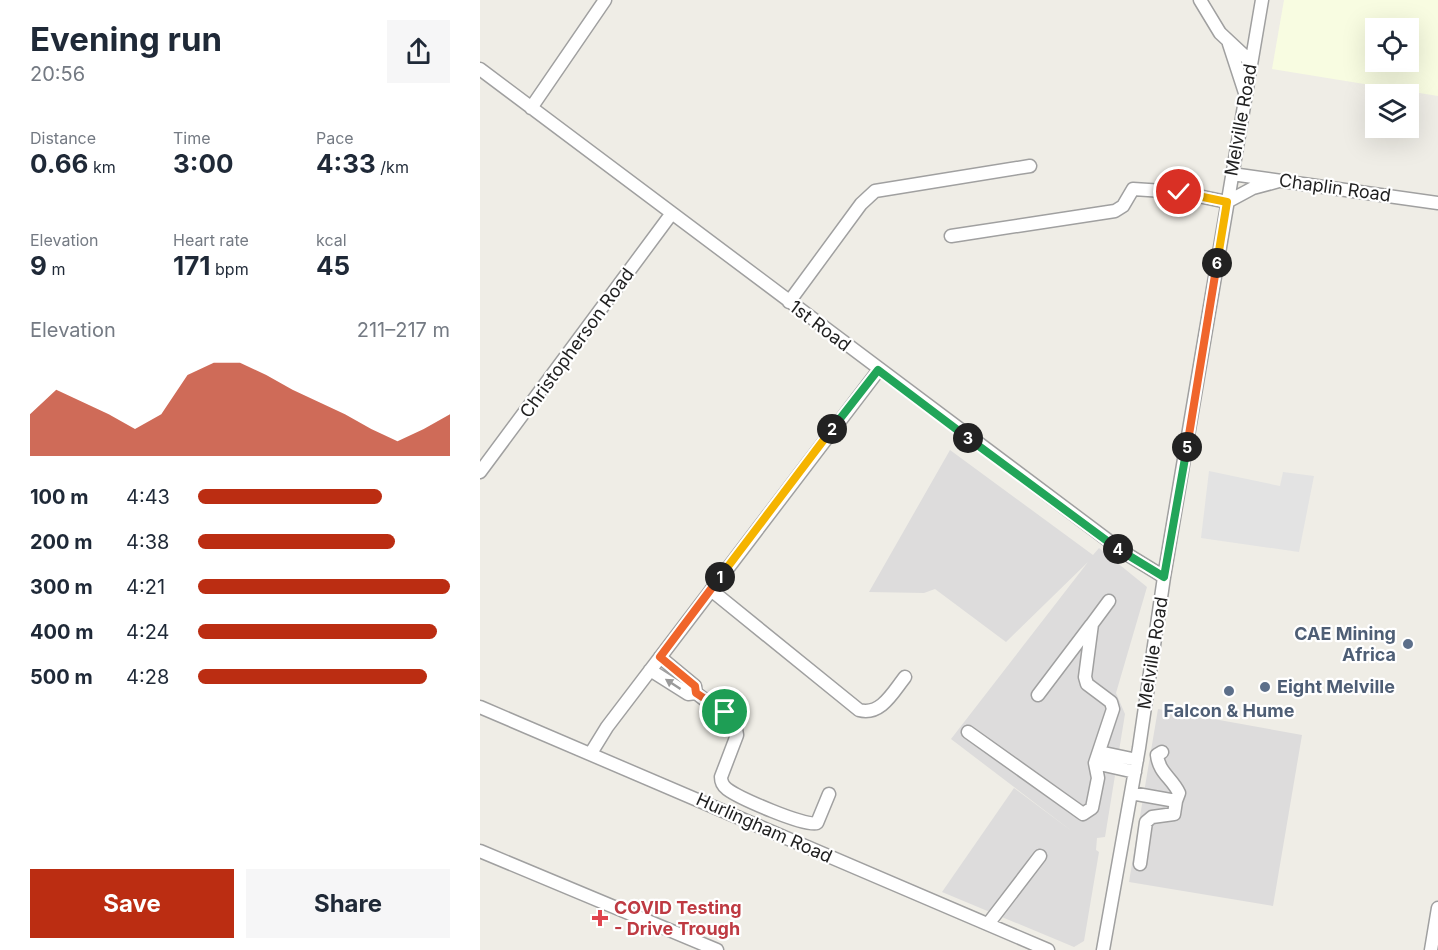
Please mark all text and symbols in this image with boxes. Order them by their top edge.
map controls [1365,18,1419,138]
button: locate [1365,18,1419,72]
text: Evening run [30,19,222,59]
button: share [387,20,450,83]
text: 20:56 [30,62,85,86]
street label: Melville Road [1220,62,1261,178]
button: layers [1365,84,1419,138]
text: Distance [30,128,96,148]
text: Time [173,128,211,148]
text: Pace [316,128,354,148]
text: 0.66 [30,148,88,179]
text: 3:00 [173,148,234,179]
text: 4:33 [316,148,376,179]
text: km [88,157,116,177]
text: /km [376,157,409,177]
pin [1153,166,1204,217]
street label: Chaplin Road [1278,169,1392,206]
icon: check [1162,175,1195,208]
text: Elevation [30,230,99,250]
text: Heart rate [173,230,249,250]
text: kcal [316,230,347,250]
pin: 6 [1202,248,1232,278]
text: 9 [30,250,47,281]
text: 171 [173,250,211,281]
text: 45 [316,250,350,281]
text: 6 [1212,253,1222,273]
text: m [47,259,65,279]
text: bpm [211,259,249,279]
street label: Christopherson Road [515,264,638,422]
street label: 1st Road [786,296,855,355]
text: Elevation [30,318,116,342]
text: 211–217 m [357,318,450,342]
pin: 2 [817,414,847,444]
text: 2 [827,419,837,439]
pin: 3 [953,423,983,453]
text: 3 [963,428,973,448]
pin: 5 [1172,432,1202,462]
text: 5 [1182,437,1192,457]
text: 100 m [30,485,89,509]
text: 4:43 [126,485,170,509]
text: 200 m [30,530,93,554]
text: 4:38 [126,530,169,554]
pin: 4 [1103,534,1133,564]
text: 4 [1113,539,1123,559]
pin: 1 [705,562,735,592]
text: 1 [717,567,723,587]
text: 300 m [30,575,93,599]
text: 4:21 [126,575,165,599]
street label: Melville Road [1133,595,1172,711]
text: 400 m [30,620,94,644]
text: 4:24 [126,620,170,644]
place label: CAE Mining Africa [1294,623,1396,665]
marker: CAE Mining Africa [1401,637,1415,651]
text: 500 m [30,665,93,689]
text: 4:28 [126,665,169,689]
place label: Eight Melville [1277,676,1395,697]
one-way arrow [664,679,681,690]
marker: Eight Melville [1258,680,1272,694]
marker: Falcon & Hume [1222,684,1236,698]
pin [699,686,750,737]
icon: arrive [708,695,741,728]
place label: Falcon & Hume [1164,700,1295,721]
street label: Hurlingham Road [693,788,835,867]
button: Save [30,869,234,938]
button: Share [246,869,450,938]
place label: COVID Testing - Drive Trough [614,897,742,939]
marker: COVID Testing - Drive Trough [591,909,609,927]

